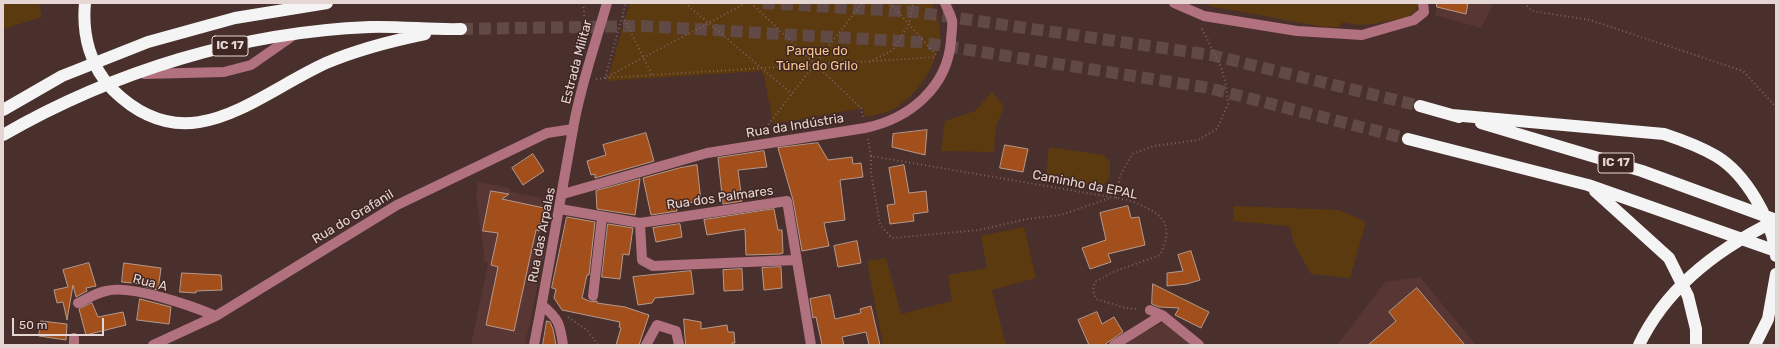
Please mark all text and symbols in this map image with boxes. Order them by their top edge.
street label: Estrada Militar [558,18,596,106]
road number: IC 17 [212,36,248,56]
park label: Parque do Túnel do Grilo [776,43,858,74]
street label: Rua da Indústria [745,111,845,141]
road number: IC 17 [1598,153,1634,173]
street label: Caminho da EPAL [1031,167,1139,203]
street label: Rua dos Palmares [666,183,774,213]
street label: Rua das Arpalas [525,186,559,284]
street label: Rua do Grafanil [309,187,397,247]
street label: Rua A [131,271,169,295]
scale bar [14,310,106,336]
text: 50 m [19,318,47,332]

